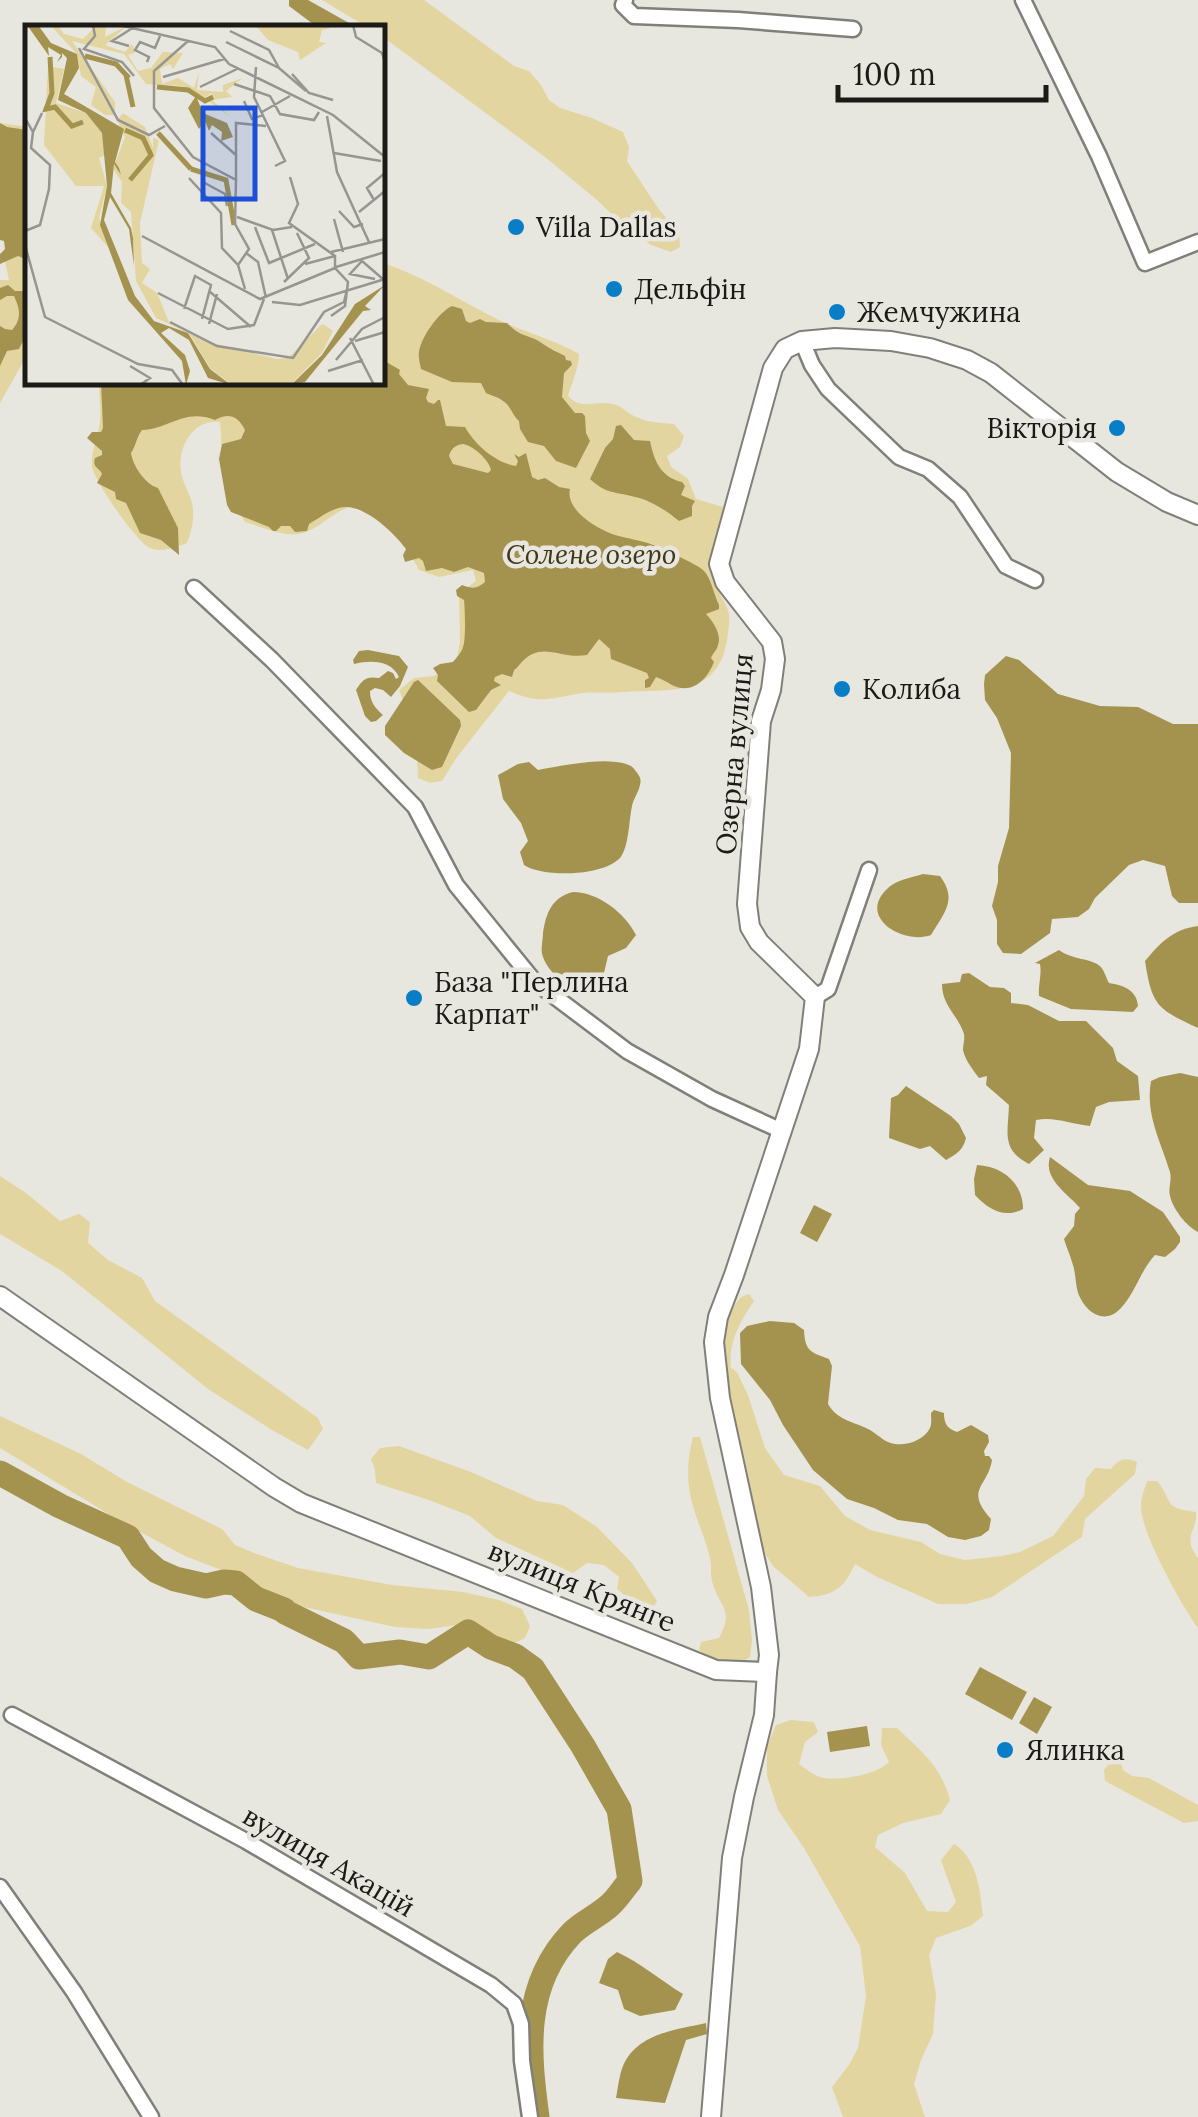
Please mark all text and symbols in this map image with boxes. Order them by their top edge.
inset map [25,25,385,385]
scale bar [838,40,1046,102]
text: 100 m [853,55,936,93]
place label: Villa Dallas [535,209,677,245]
marker: Villa Dallas [505,216,527,238]
place label: Дельфін [634,271,746,307]
marker: Дельфін [603,278,625,300]
place label: Жемчужина [857,294,1021,330]
marker: Жемчужина [826,301,848,323]
place label: Вікторія [987,410,1097,446]
marker: Вікторія [1106,417,1128,439]
park label: Солене озеро [506,536,676,572]
street label: Озерна вулиця [707,652,761,856]
place label: Колиба [862,671,961,707]
marker: Колиба [831,678,853,700]
place label: База "Перлина Карпат" [434,964,629,1032]
marker: База "Перлина Карпат" [403,987,425,1009]
street label: вулиця Крянге [483,1532,681,1640]
place label: Ялинка [1025,1732,1125,1768]
marker: Ялинка [994,1739,1016,1761]
street label: вулиця Акацій [236,1797,422,1925]

